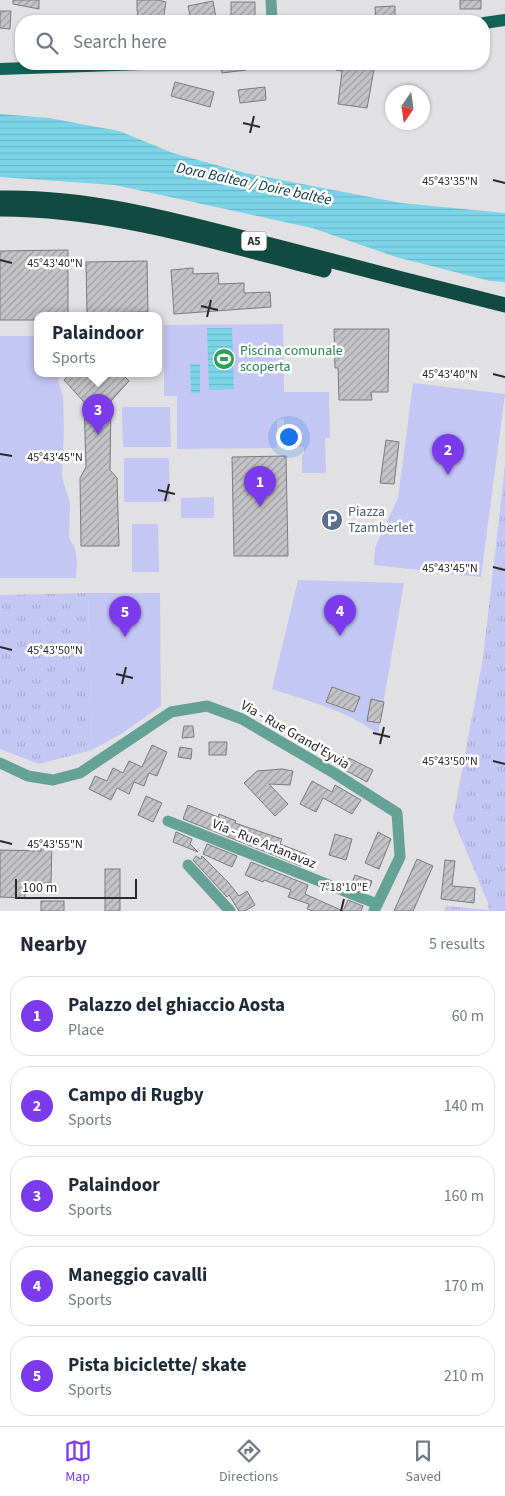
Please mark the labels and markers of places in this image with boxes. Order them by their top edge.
place label: Piscina comunale scoperta [240,341,343,377]
sports icon: Piscina comunale scoperta [212,347,236,371]
pin: 3 [82,394,114,435]
pin: 2 [432,434,464,475]
pin: 1 [244,466,276,507]
place label: Piazza Tzamberlet [348,502,414,538]
parking icon: Piazza Tzamberlet [320,508,344,532]
pin: 4 [324,595,356,636]
pin: 5 [109,596,141,637]

